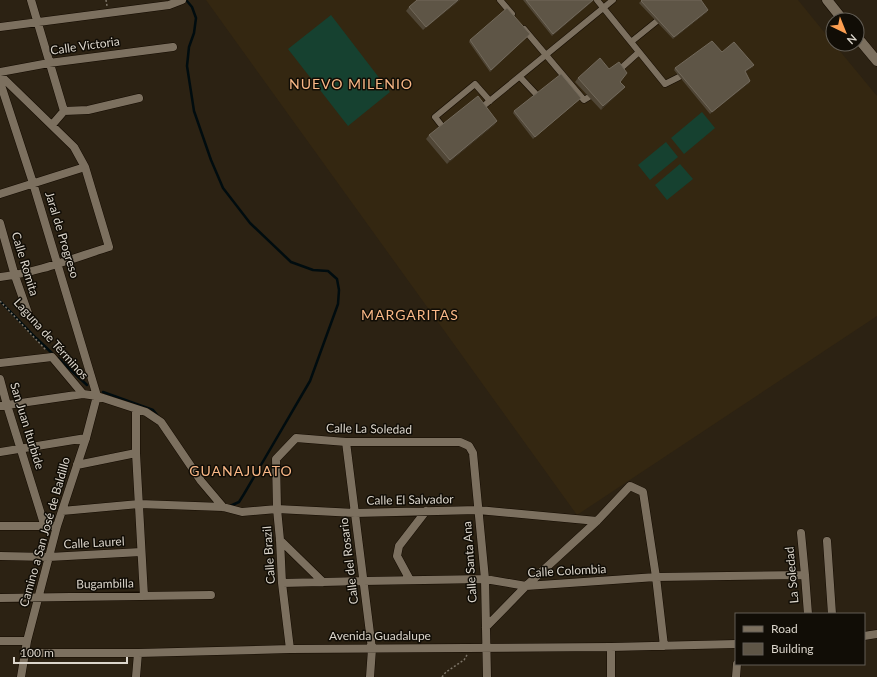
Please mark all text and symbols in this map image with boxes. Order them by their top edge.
north arrow [825,12,865,52]
text: N [845,32,860,47]
street label: Calle Victoria [49,33,120,58]
district label: NUEVO MILENIO [289,75,413,92]
street label: Jaral de Progreso [42,190,83,280]
street label: Calle Romita [9,230,42,298]
street label: Laguna de Términos [11,295,92,382]
district label: MARGARITAS [361,306,459,323]
street label: San Juan Iturbide [7,380,48,471]
street label: Calle La Soledad [326,420,412,437]
street label: Camino a San José de Baldillo [16,455,73,608]
district label: GUANAJUATO [189,462,293,479]
street label: Calle El Salvador [366,491,454,508]
street label: Calle del Rosario [336,517,361,605]
street label: Calle Santa Ana [459,521,480,603]
street label: Calle Brazil [259,526,278,585]
street label: Calle Laurel [63,533,125,552]
street label: La Soledad [782,546,801,604]
street label: Calle Colombia [527,561,607,580]
street label: Bugambilla [76,575,134,592]
legend [735,613,865,665]
text: Road [771,621,798,636]
street label: Avenida Guadalupe [329,628,431,643]
scale bar [14,639,127,665]
text: Building [771,641,814,656]
text: 100 m [20,645,54,660]

